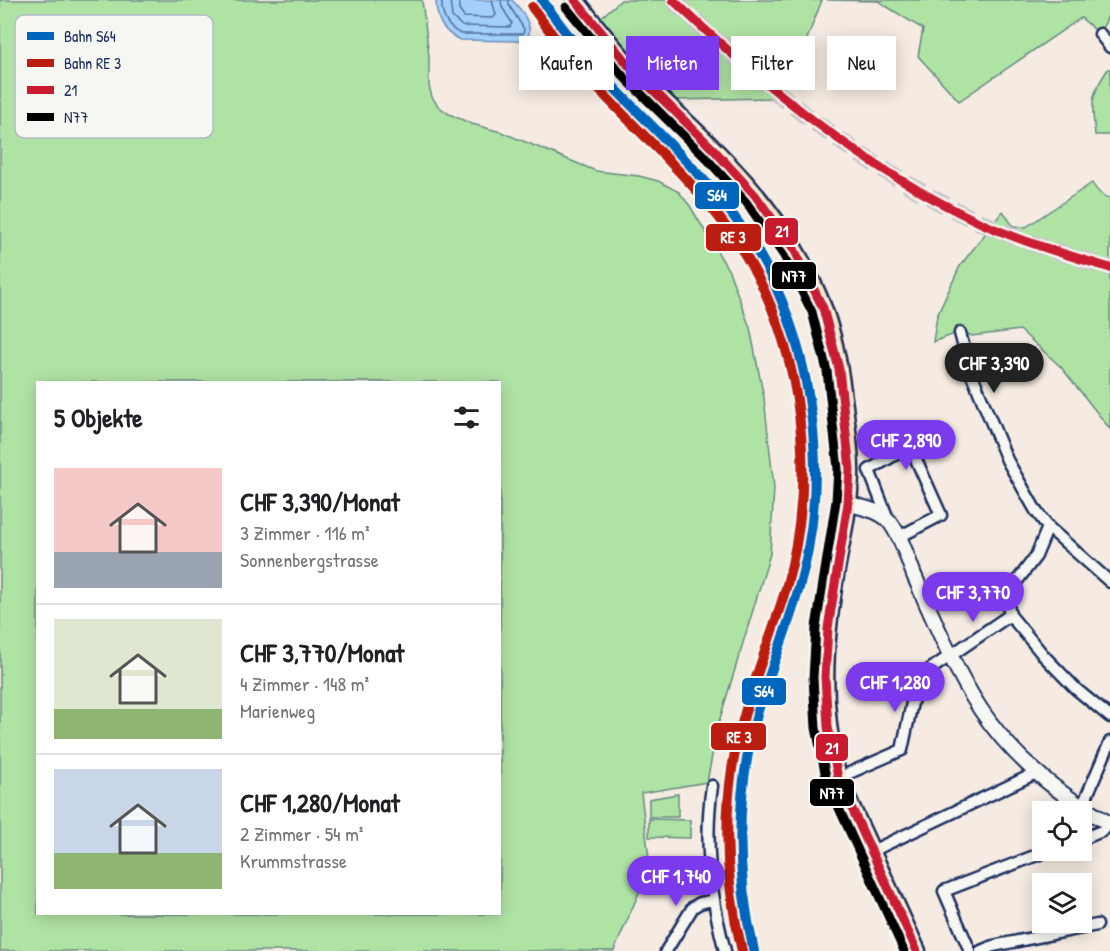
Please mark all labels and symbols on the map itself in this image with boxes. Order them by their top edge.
legend [15,15,213,138]
text: Bahn S64 [64,25,116,47]
text: Bahn RE 3 [64,52,121,74]
text: 21 [64,79,77,101]
text: N77 [64,106,88,128]
line badge: S64 [694,181,740,210]
text: S64 [707,184,727,206]
line badge: 21 [764,217,799,246]
text: 21 [775,220,789,242]
line badge: RE 3 [705,223,762,252]
text: RE 3 [720,226,746,248]
line badge: N77 [771,261,817,290]
text: N77 [782,265,806,287]
pin: CHF 3,390 [925,343,1063,394]
pin: CHF 2,890 [837,420,975,471]
pin: CHF 3,770 [904,572,1042,623]
pin: CHF 1,280 [826,662,964,713]
line badge: S64 [741,677,787,706]
text: S64 [754,680,774,702]
line badge: RE 3 [710,722,767,751]
text: RE 3 [726,726,752,748]
line badge: 21 [815,733,849,762]
text: 21 [825,737,839,759]
line badge: N77 [809,778,855,807]
text: N77 [820,782,844,804]
pin: CHF 1,740 [607,856,745,907]

